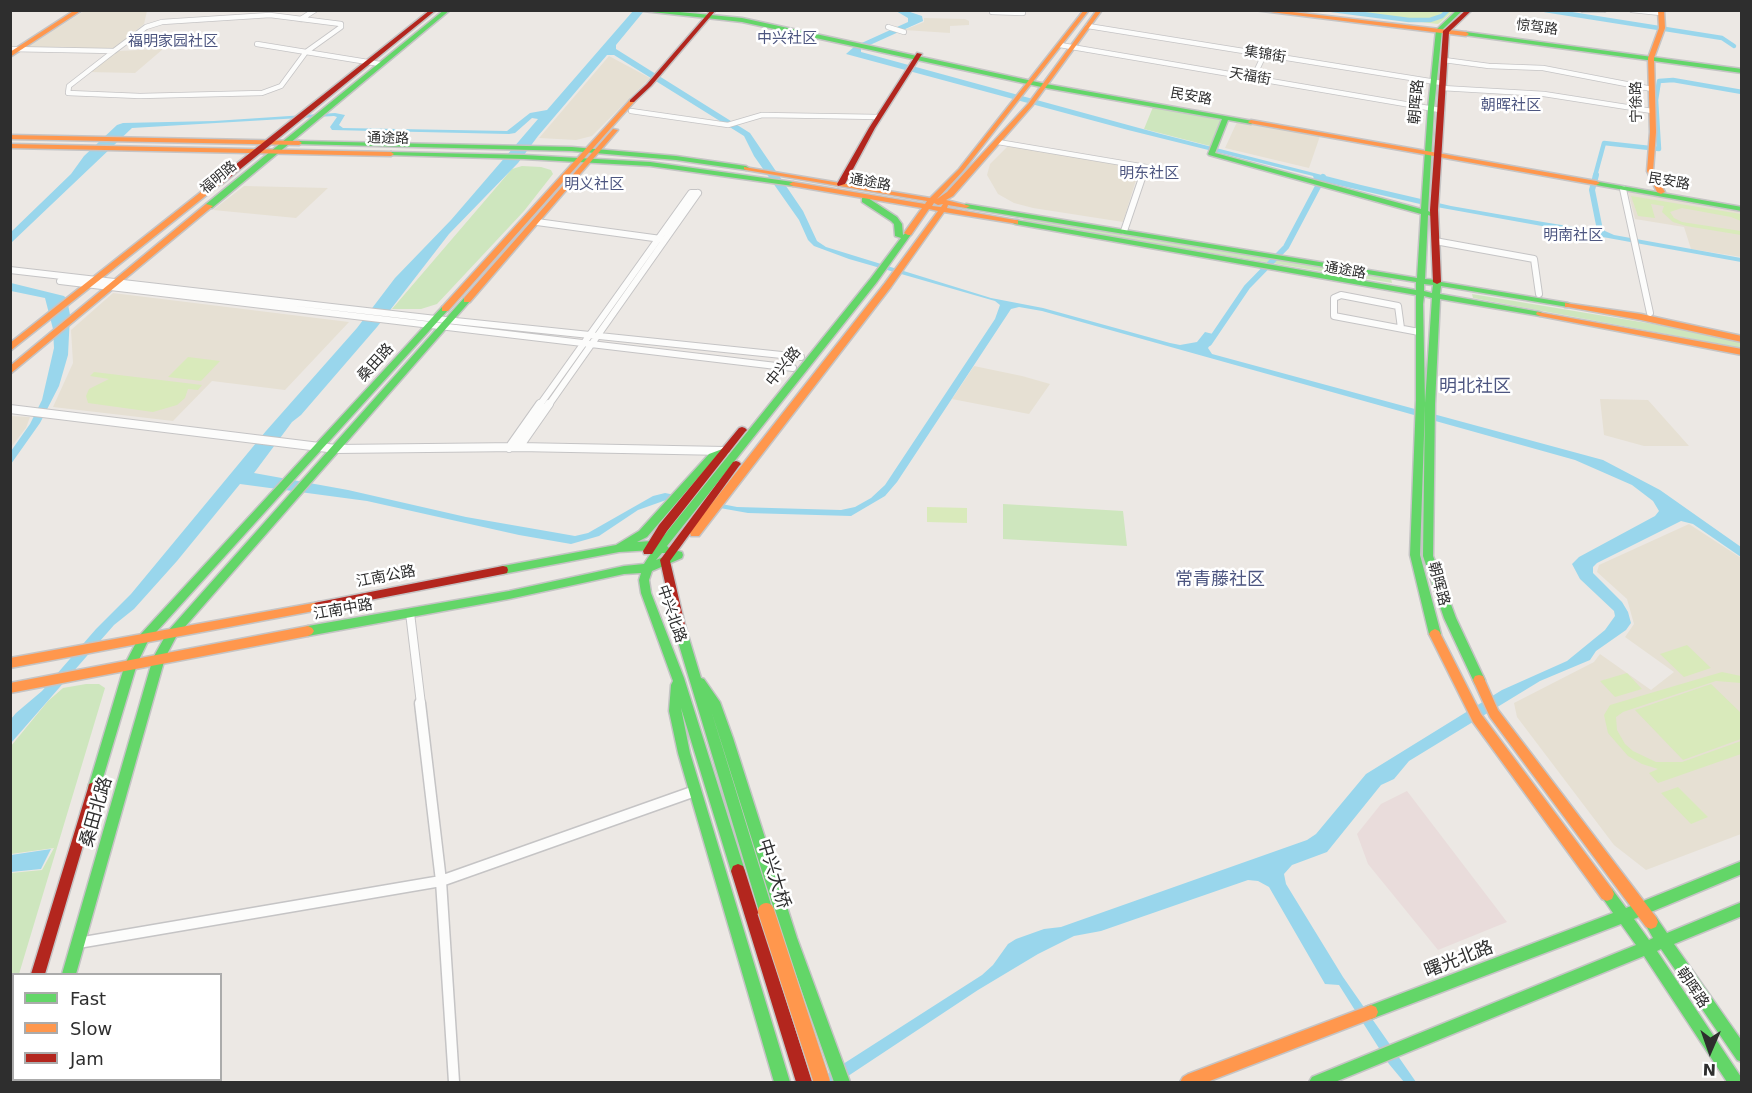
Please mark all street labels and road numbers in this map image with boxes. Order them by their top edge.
street label: 惊驾路 [1515,17,1559,39]
street label: 集锦街 [1243,43,1287,67]
street label: 天福街 [1228,65,1272,89]
street label: 朝晖路 [1406,79,1428,125]
street label: 宁徐路 [1628,81,1646,123]
street label: 民安路 [1169,85,1213,109]
street label: 通途路 [367,130,409,148]
street label: 福明路 [198,158,240,198]
street label: 民安路 [1647,170,1691,194]
street label: 通途路 [848,171,892,195]
street label: 通途路 [1323,259,1367,283]
street label: 桑田路 [354,340,398,386]
street label: 中兴路 [763,344,805,390]
street label: 朝晖路 [1423,560,1453,608]
street label: 江南公路 [355,562,417,592]
street label: 中兴北路 [653,583,689,645]
street label: 江南中路 [312,596,374,624]
street label: 桑田北路 [77,774,117,850]
street label: 中兴大桥 [752,836,794,912]
street label: 曙光北路 [1422,937,1496,983]
street label: 朝晖路 [1672,964,1712,1012]

